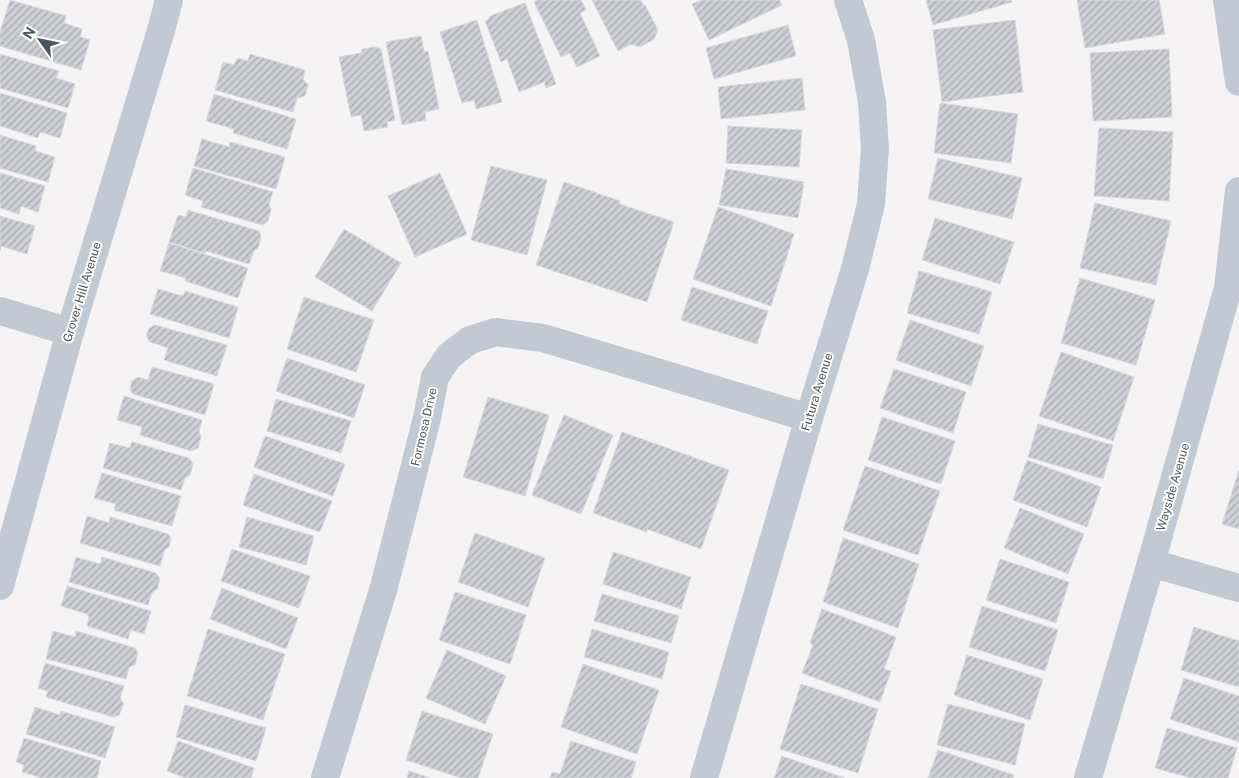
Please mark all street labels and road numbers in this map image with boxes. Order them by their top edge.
street label: Grover Hill Avenue [60,240,104,344]
street label: Futura Avenue [798,351,836,433]
street label: Formosa Drive [408,386,440,468]
street label: Wayside Avenue [1154,441,1192,533]

